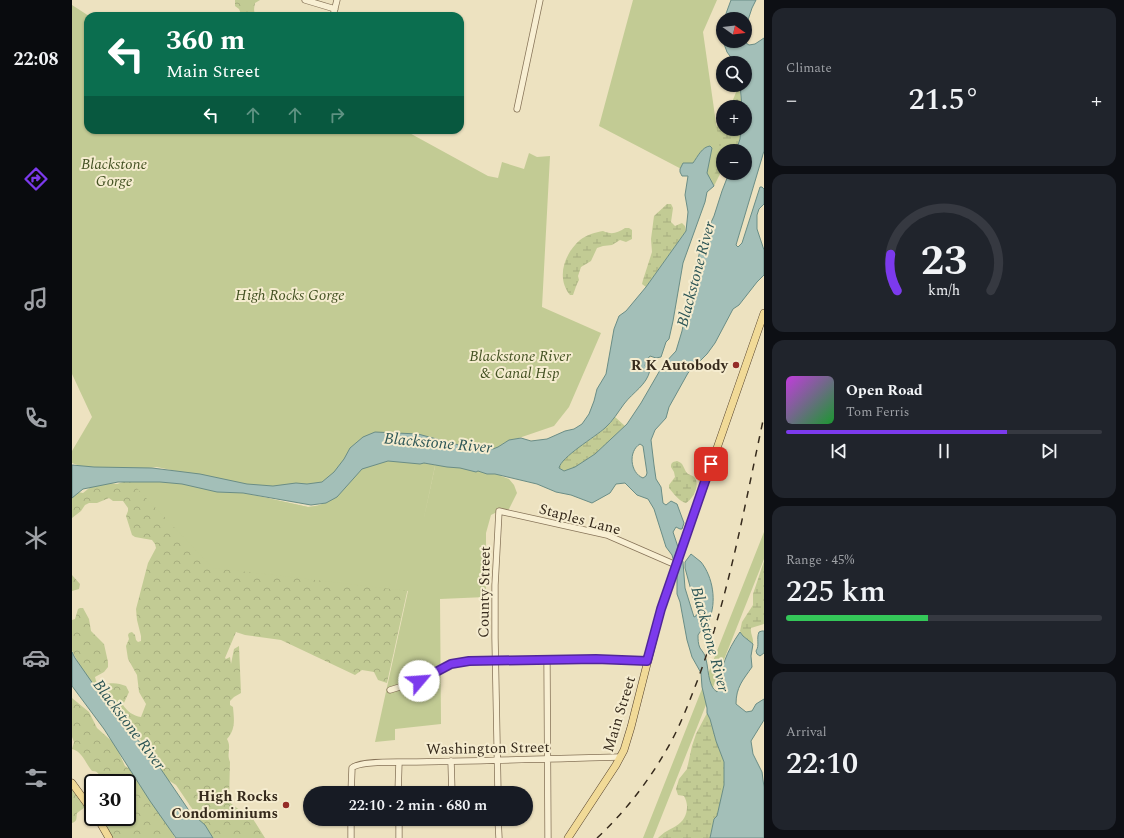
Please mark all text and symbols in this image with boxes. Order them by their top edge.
north arrow [716,12,752,48]
map controls [716,12,752,180]
text: 360 m [166,19,245,62]
icon: left [100,28,152,80]
text: 22:08 [13,46,59,73]
button: search [716,56,752,92]
text: Main Street [166,58,260,85]
text: Climate [786,58,832,78]
text: 21.5° [908,77,980,123]
text: − [786,84,797,117]
text: + [1091,84,1102,117]
button: + [716,100,752,136]
icon: left [200,104,222,126]
icon: ahead [242,104,264,126]
icon: ahead [284,104,306,126]
icon: right [326,104,348,126]
button: − [716,144,752,180]
park label: Blackstone Gorge [81,153,147,193]
icon: directions [22,165,50,193]
water label: Blackstone River [670,218,722,330]
text: 23 [921,230,967,293]
text: km/h [928,280,960,302]
park label: High Rocks Gorge [235,284,345,307]
icon: music [22,285,50,313]
park label: Blackstone River & Canal Hsp [469,345,572,385]
place label: R K Autobody [631,354,729,377]
marker: R K Autobody [731,360,741,370]
text: Open Road [846,379,923,402]
text: Tom Ferris [846,402,909,422]
icon: phone [22,404,50,432]
water label: Blackstone River [383,426,493,460]
icon: previous [828,440,850,462]
icon: pause [933,440,955,462]
icon: next [1038,440,1060,462]
pin [694,447,728,481]
icon: arrive [700,453,722,475]
street label: Staples Lane [536,498,623,541]
icon: climate [22,524,50,552]
street label: County Street [472,546,497,638]
text: Range · 45% [786,550,854,570]
text: 225 km [786,569,886,615]
water label: Blackstone River [684,584,736,695]
icon: car [22,644,50,672]
position arrow [398,660,440,702]
street label: Main Street [597,673,642,755]
water label: Blackstone River [87,674,172,776]
text: Arrival [786,722,827,742]
street label: Washington Street [426,736,550,761]
text: 22:10 [786,741,858,787]
icon: filters [22,764,50,792]
speed limit sign: 30 [84,774,136,826]
place label: High Rocks Condominiums [171,785,278,825]
text: 22:10 · 2 min · 680 m [349,794,487,817]
marker: High Rocks Condominiums [281,800,291,810]

